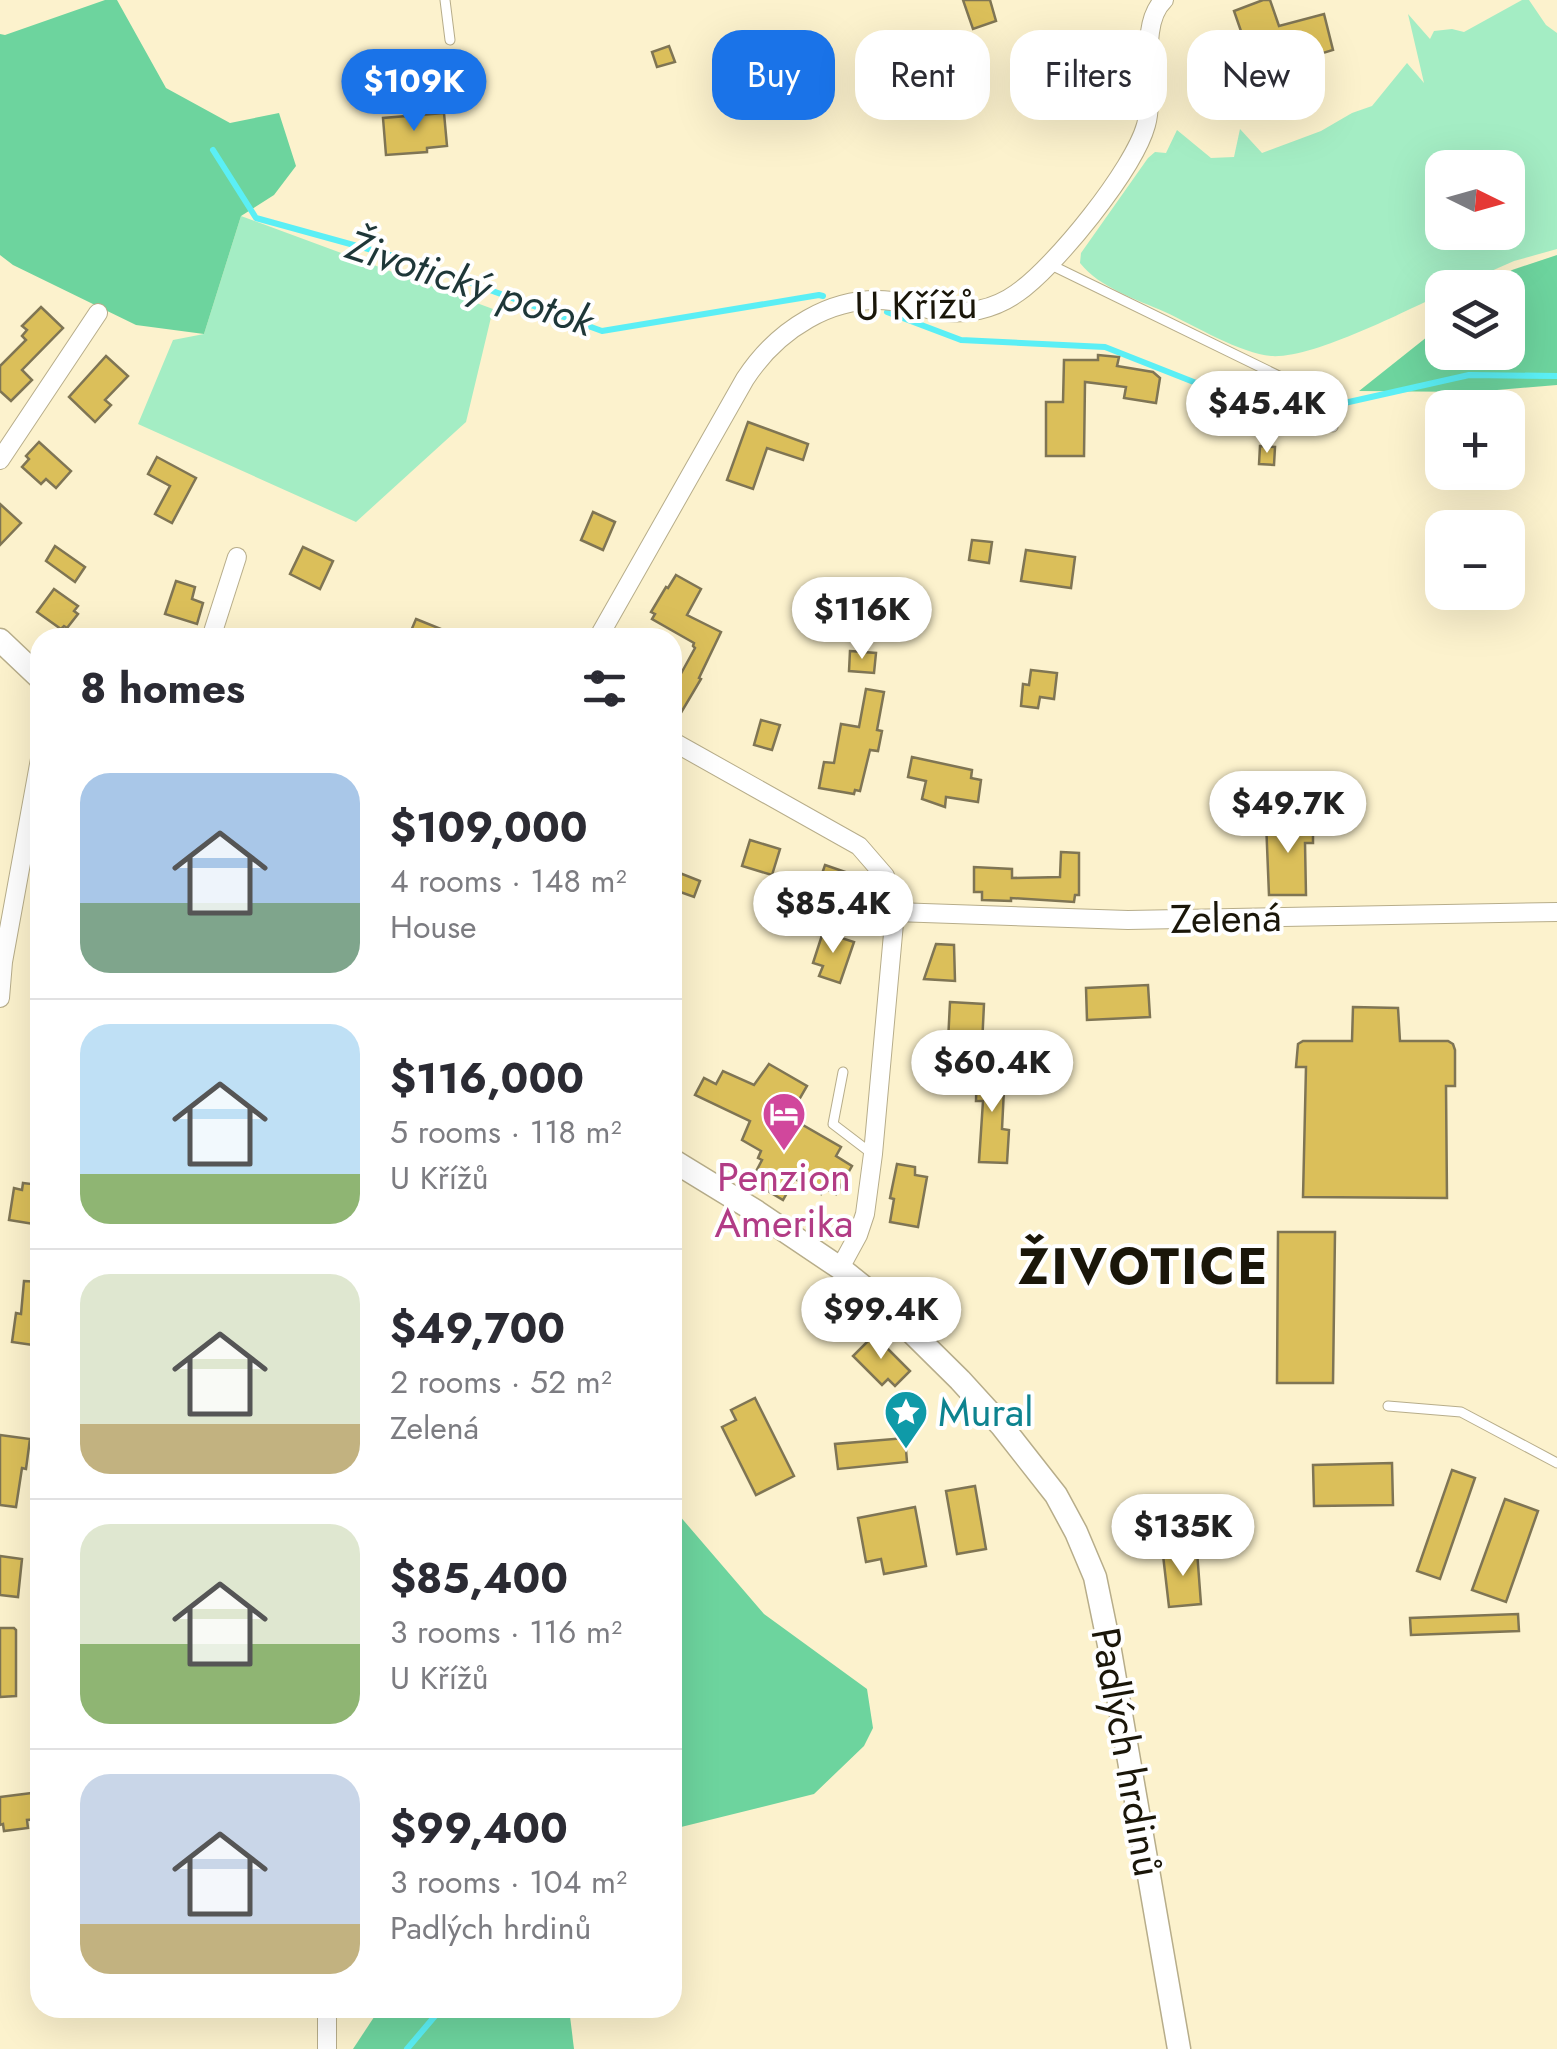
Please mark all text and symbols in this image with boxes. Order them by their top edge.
chip: Buy [712,30,835,120]
chip: Rent [855,30,990,120]
chip: Filters [1010,30,1167,120]
chip: New [1187,30,1325,120]
pin: $109K [344,49,484,134]
text: $109K [363,58,465,104]
north arrow [1425,150,1525,250]
map controls [1425,150,1525,610]
water label: Životický potok [337,214,604,352]
button: layers [1425,270,1525,370]
street label: U Křížů [854,275,978,335]
pin: $45.4K [1186,371,1348,456]
text: $45.4K [1208,380,1326,426]
button: + [1425,390,1525,490]
button: − [1425,510,1525,610]
pin: $116K [792,577,932,662]
text: $116K [814,586,910,632]
text: 8 homes [80,658,245,719]
icon: filters [577,661,632,716]
pin: $49.7K [1207,771,1369,856]
text: $49.7K [1231,780,1345,826]
text: $109,000 [390,797,587,858]
icon: home [160,813,280,933]
text: 4 rooms · 148 m² [390,858,627,904]
pin: $85.4K [752,871,914,956]
text: $85.4K [775,880,891,926]
street label: Zelená [1170,888,1282,948]
text: House [390,904,477,950]
pin: $60.4K [911,1030,1073,1115]
text: $60.4K [933,1039,1051,1085]
text: $116,000 [390,1048,584,1109]
icon: home [160,1064,280,1184]
hotel icon: Penzion Amerika [761,1091,807,1152]
text: 5 rooms · 118 m² [390,1109,622,1155]
place label: Penzion Amerika [714,1148,854,1252]
text: U Křížů [390,1155,489,1201]
district label: ŽIVOTICE [1018,1230,1270,1303]
pin: $99.4K [800,1277,962,1362]
text: $99.4K [823,1286,939,1332]
text: $49,700 [390,1298,565,1359]
icon: home [160,1314,280,1434]
text: 2 rooms · 52 m² [390,1359,612,1405]
place label: Mural [938,1383,1034,1441]
place icon: Mural [883,1389,929,1450]
text: Zelená [390,1405,479,1451]
pin: $135K [1113,1494,1253,1579]
text: $135K [1133,1503,1233,1549]
text: $85,400 [390,1548,568,1609]
icon: home [160,1564,280,1684]
text: 3 rooms · 116 m² [390,1609,622,1655]
street label: Padlých hrdinů [1077,1623,1177,1881]
text: U Křížů [390,1655,489,1701]
text: $99,400 [390,1798,568,1859]
icon: home [160,1814,280,1934]
text: 3 rooms · 104 m² [390,1859,627,1905]
text: Padlých hrdinů [390,1905,591,1951]

